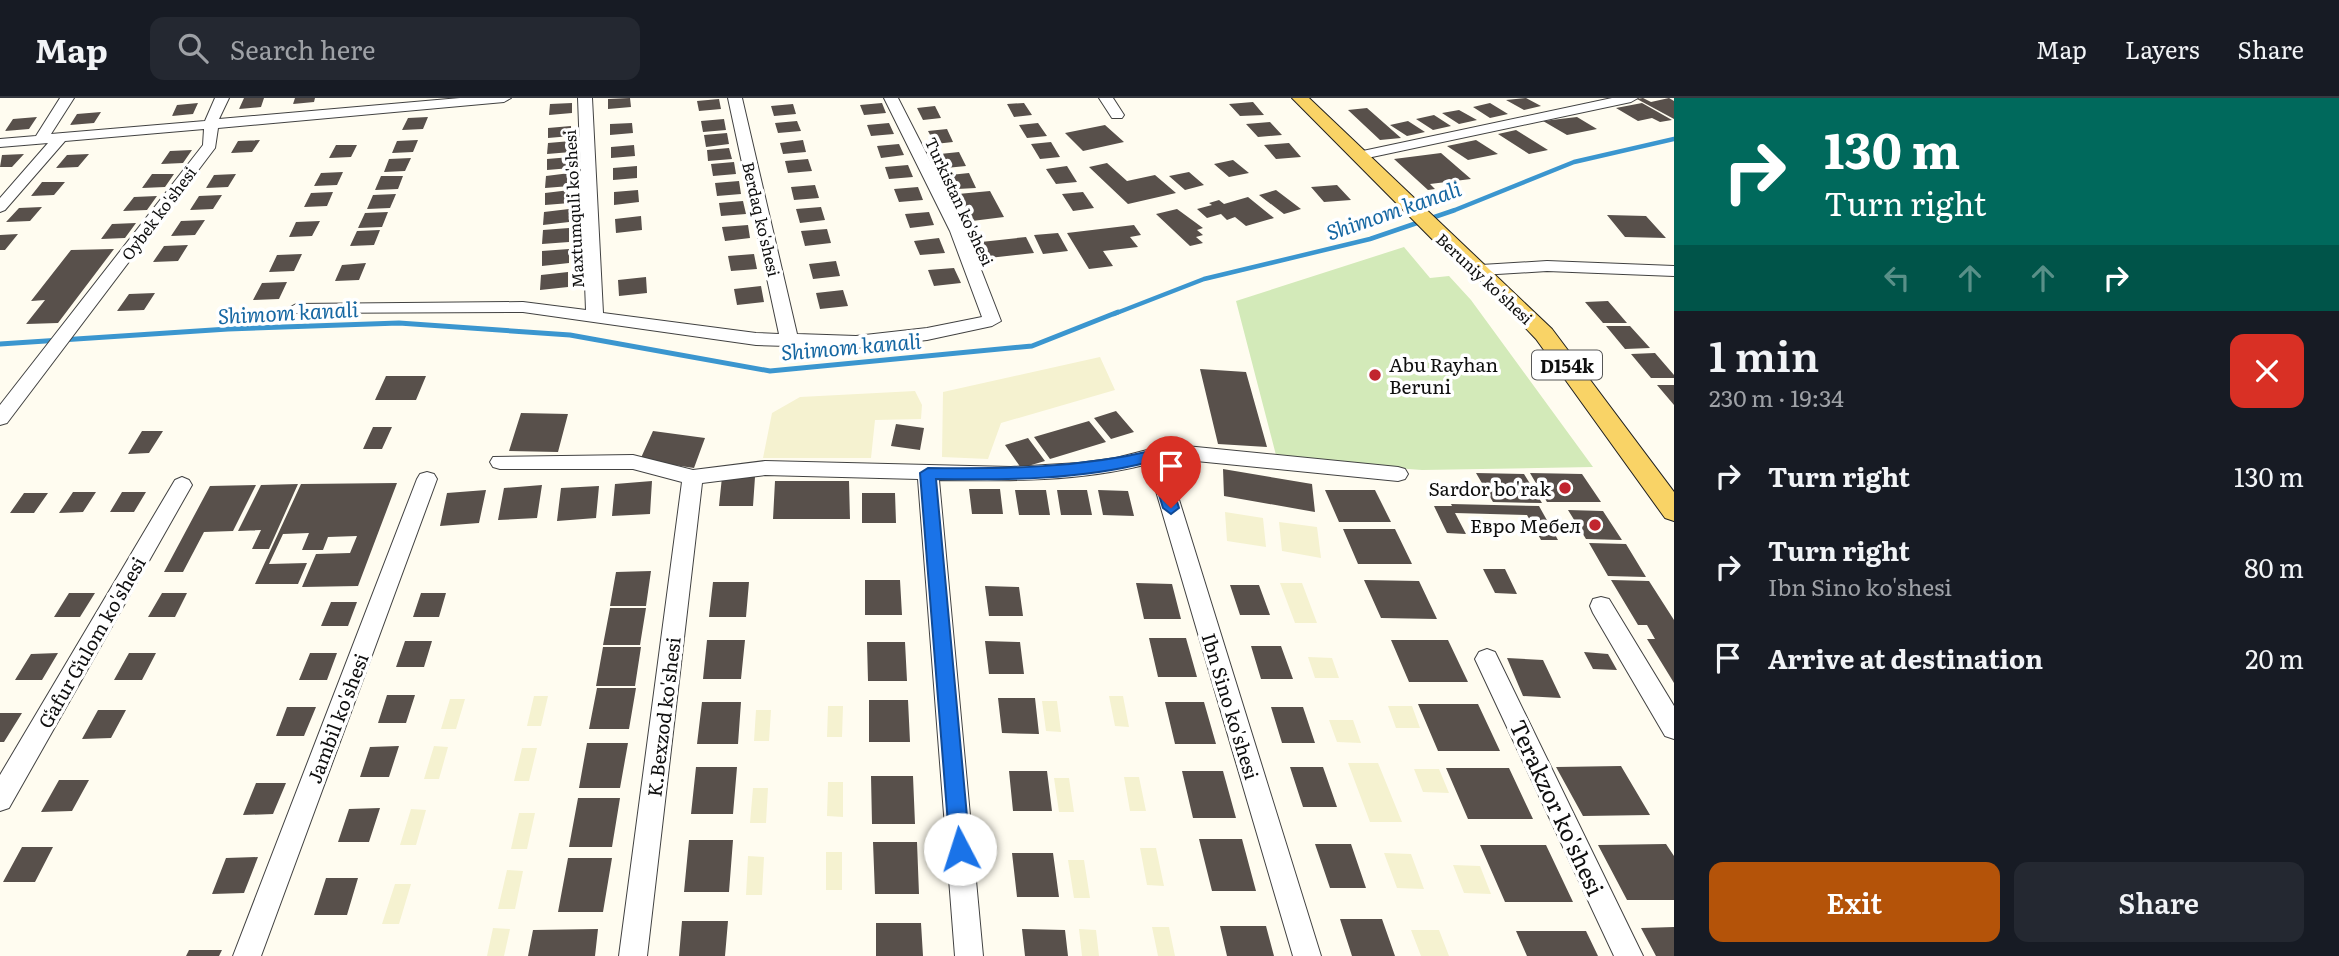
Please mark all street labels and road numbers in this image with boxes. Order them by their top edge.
street label: Maxtumquli ko'shesi [557,129,589,289]
street label: Turkistan ko'shesi [920,133,1000,269]
street label: Berdaq ko'shesi [737,159,787,279]
street label: Oybek ko'shesi [115,161,201,265]
street label: Beruniy ko'shesi [1431,227,1539,329]
road number: D154k [1532,351,1602,380]
street label: Gʻafur Gʻulom ko'shesi [30,551,152,733]
street label: Ibn Sino ko'shesi [1195,629,1267,783]
street label: K.Bexzod ko'shesi [639,635,687,799]
street label: Jambil ko'shesi [299,649,375,787]
street label: Terakzor ko'shesi [1502,713,1614,901]

